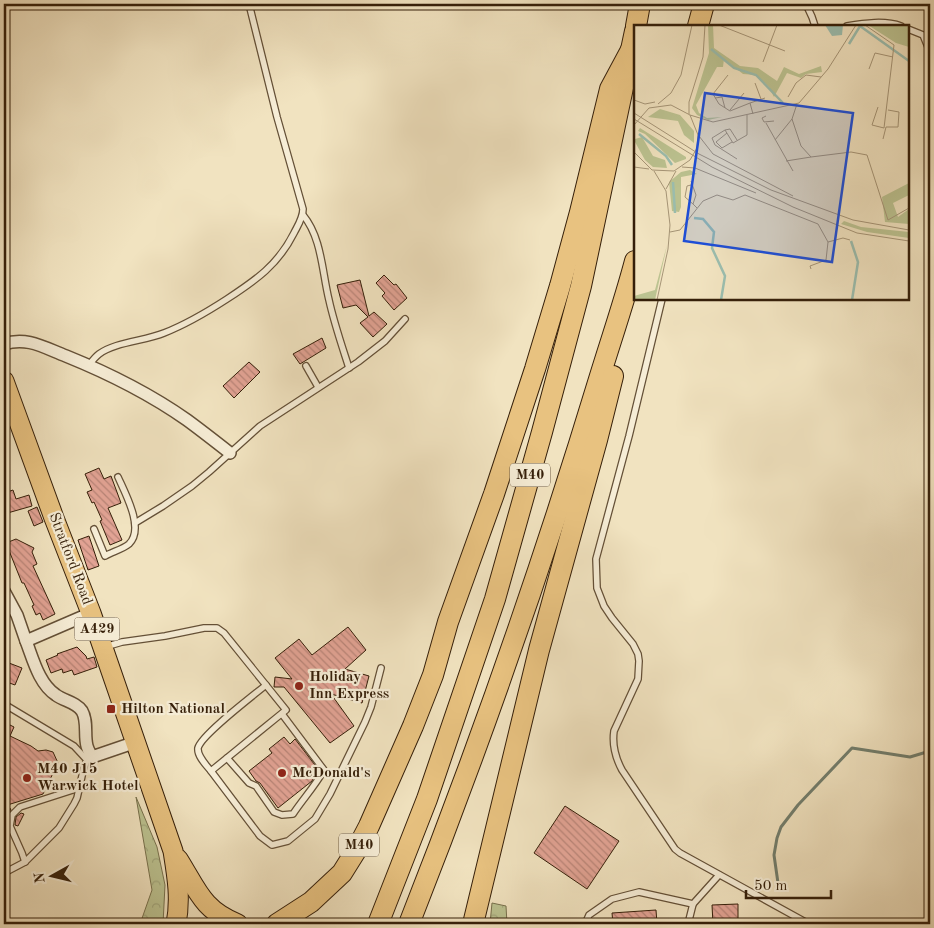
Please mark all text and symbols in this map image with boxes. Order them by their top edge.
inset map [634,25,909,300]
road number: M40 [510,464,550,486]
street label: Stratford Road [46,511,95,607]
road number: A429 [74,618,120,640]
place label: Holiday Inn Express [309,670,389,702]
marker: Holiday Inn Express [293,680,305,692]
place label: Hilton National [121,702,225,717]
marker: Hilton National [105,703,117,715]
place label: M40 J15 Warwick Hotel [37,762,139,794]
place label: McDonald's [292,766,370,781]
marker: McDonald's [276,767,288,779]
marker: M40 J15 Warwick Hotel [21,772,33,784]
road number: M40 [339,834,379,856]
north arrow [28,850,78,900]
scale bar [746,868,832,900]
text: N [32,871,48,884]
text: 50 m [754,879,788,894]

